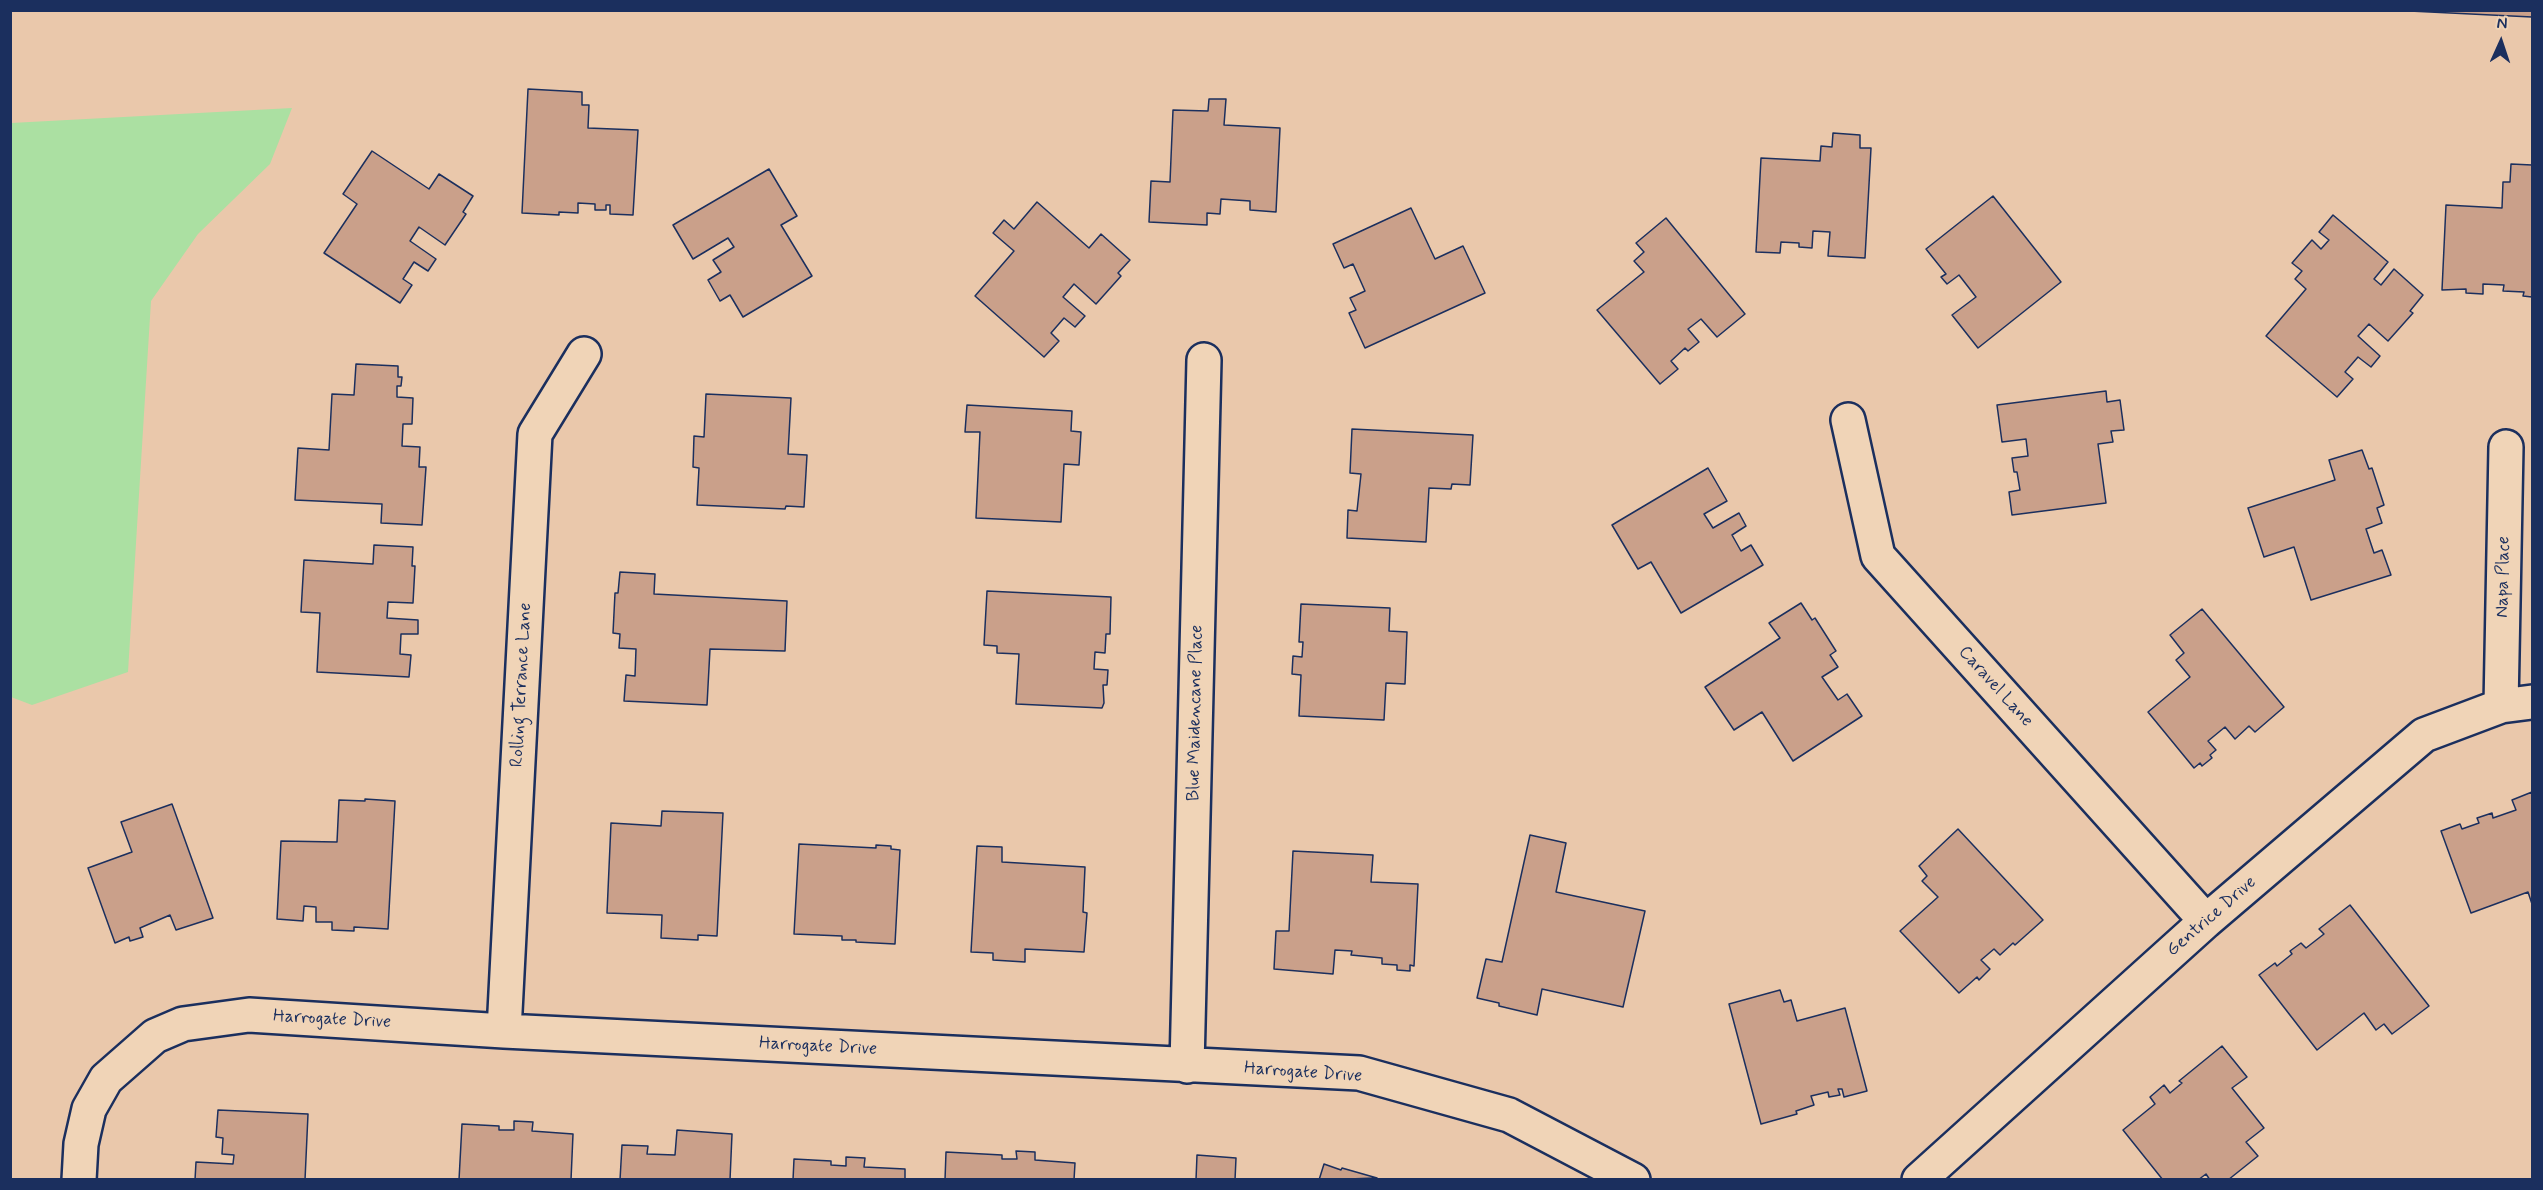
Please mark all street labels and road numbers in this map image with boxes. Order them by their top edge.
street label: Napa Place [2492,536,2516,618]
street label: Rolling Terrance Lane [507,602,537,768]
street label: Blue Maidencane Place [1184,625,1208,801]
street label: Caravel Lane [1953,642,2037,732]
street label: Gentrice Drive [2163,872,2261,962]
street label: Harrogate Drive [272,1006,392,1034]
street label: Harrogate Drive [758,1033,878,1061]
street label: Harrogate Drive [1243,1058,1363,1088]

